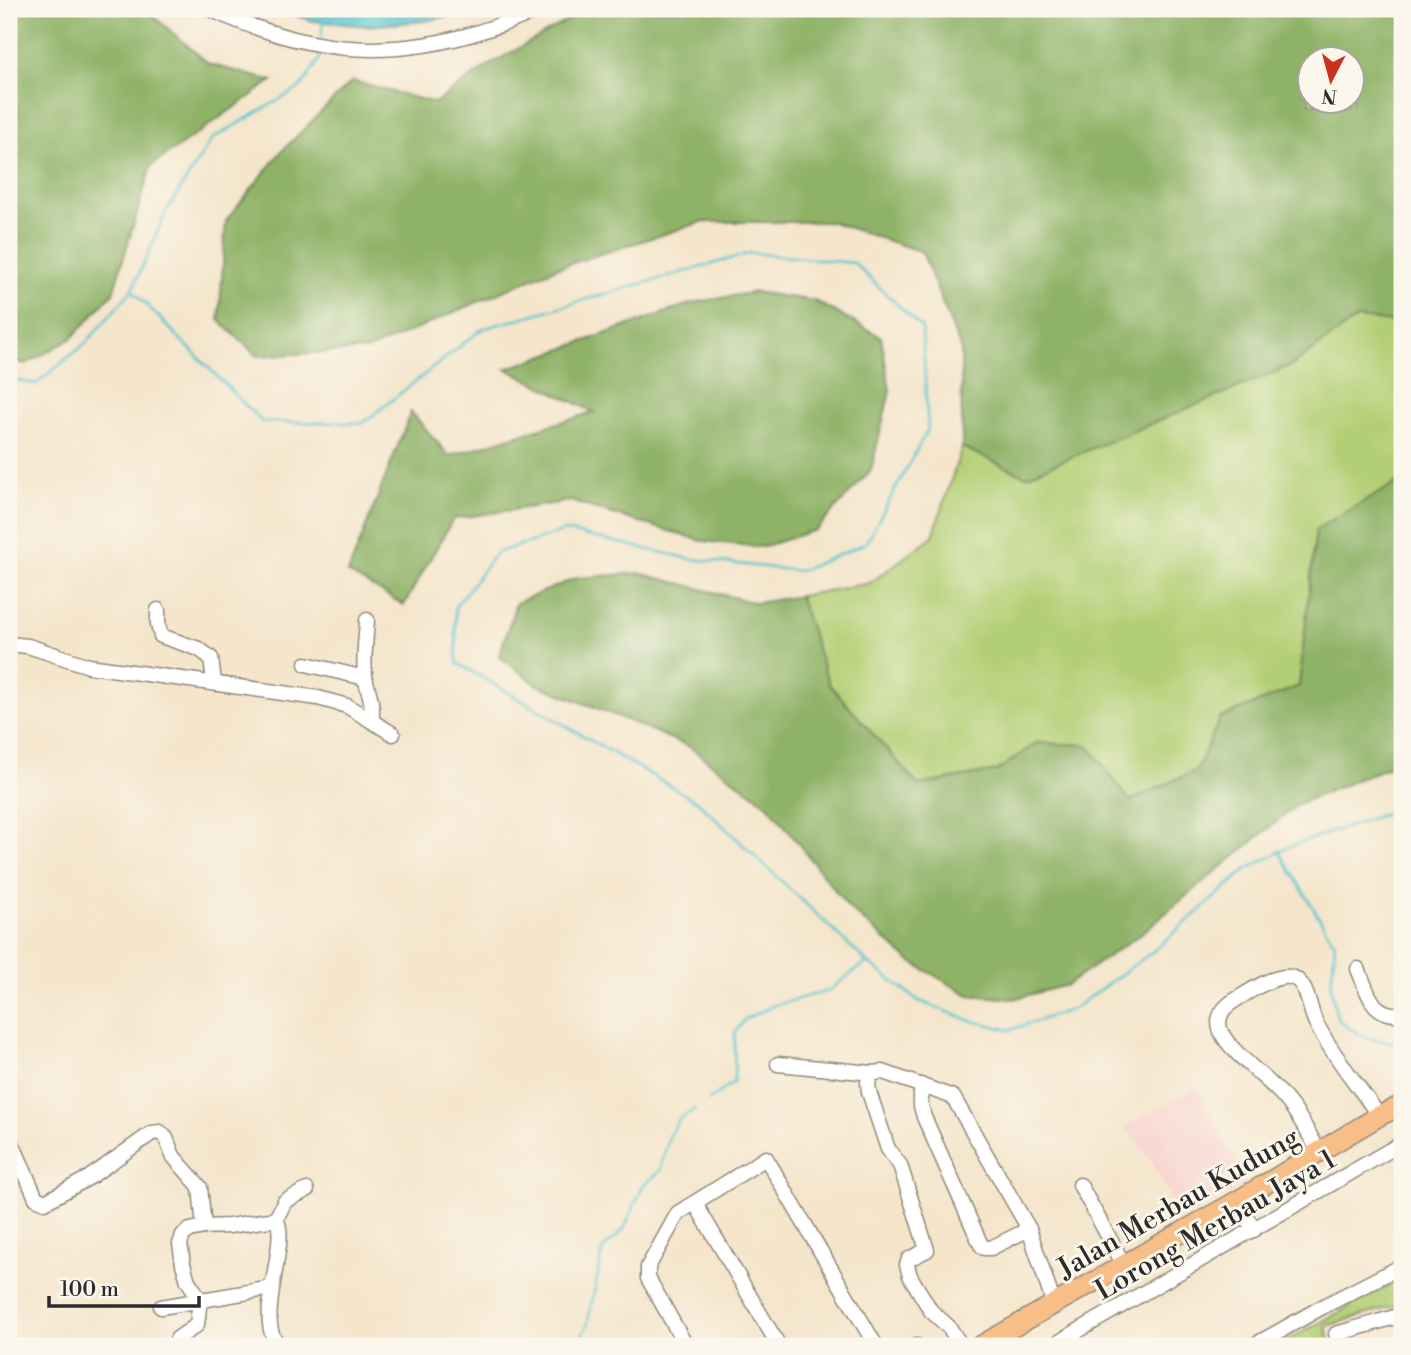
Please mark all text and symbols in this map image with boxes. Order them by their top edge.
north arrow [1296,46,1366,116]
text: N [1321,83,1338,109]
street label: Jalan Merbau Kudung [1051,1120,1306,1287]
street label: Lorong Merbau Jaya 1 [1089,1142,1343,1309]
scale bar [49,1264,200,1308]
text: 100 m [60,1277,119,1303]

